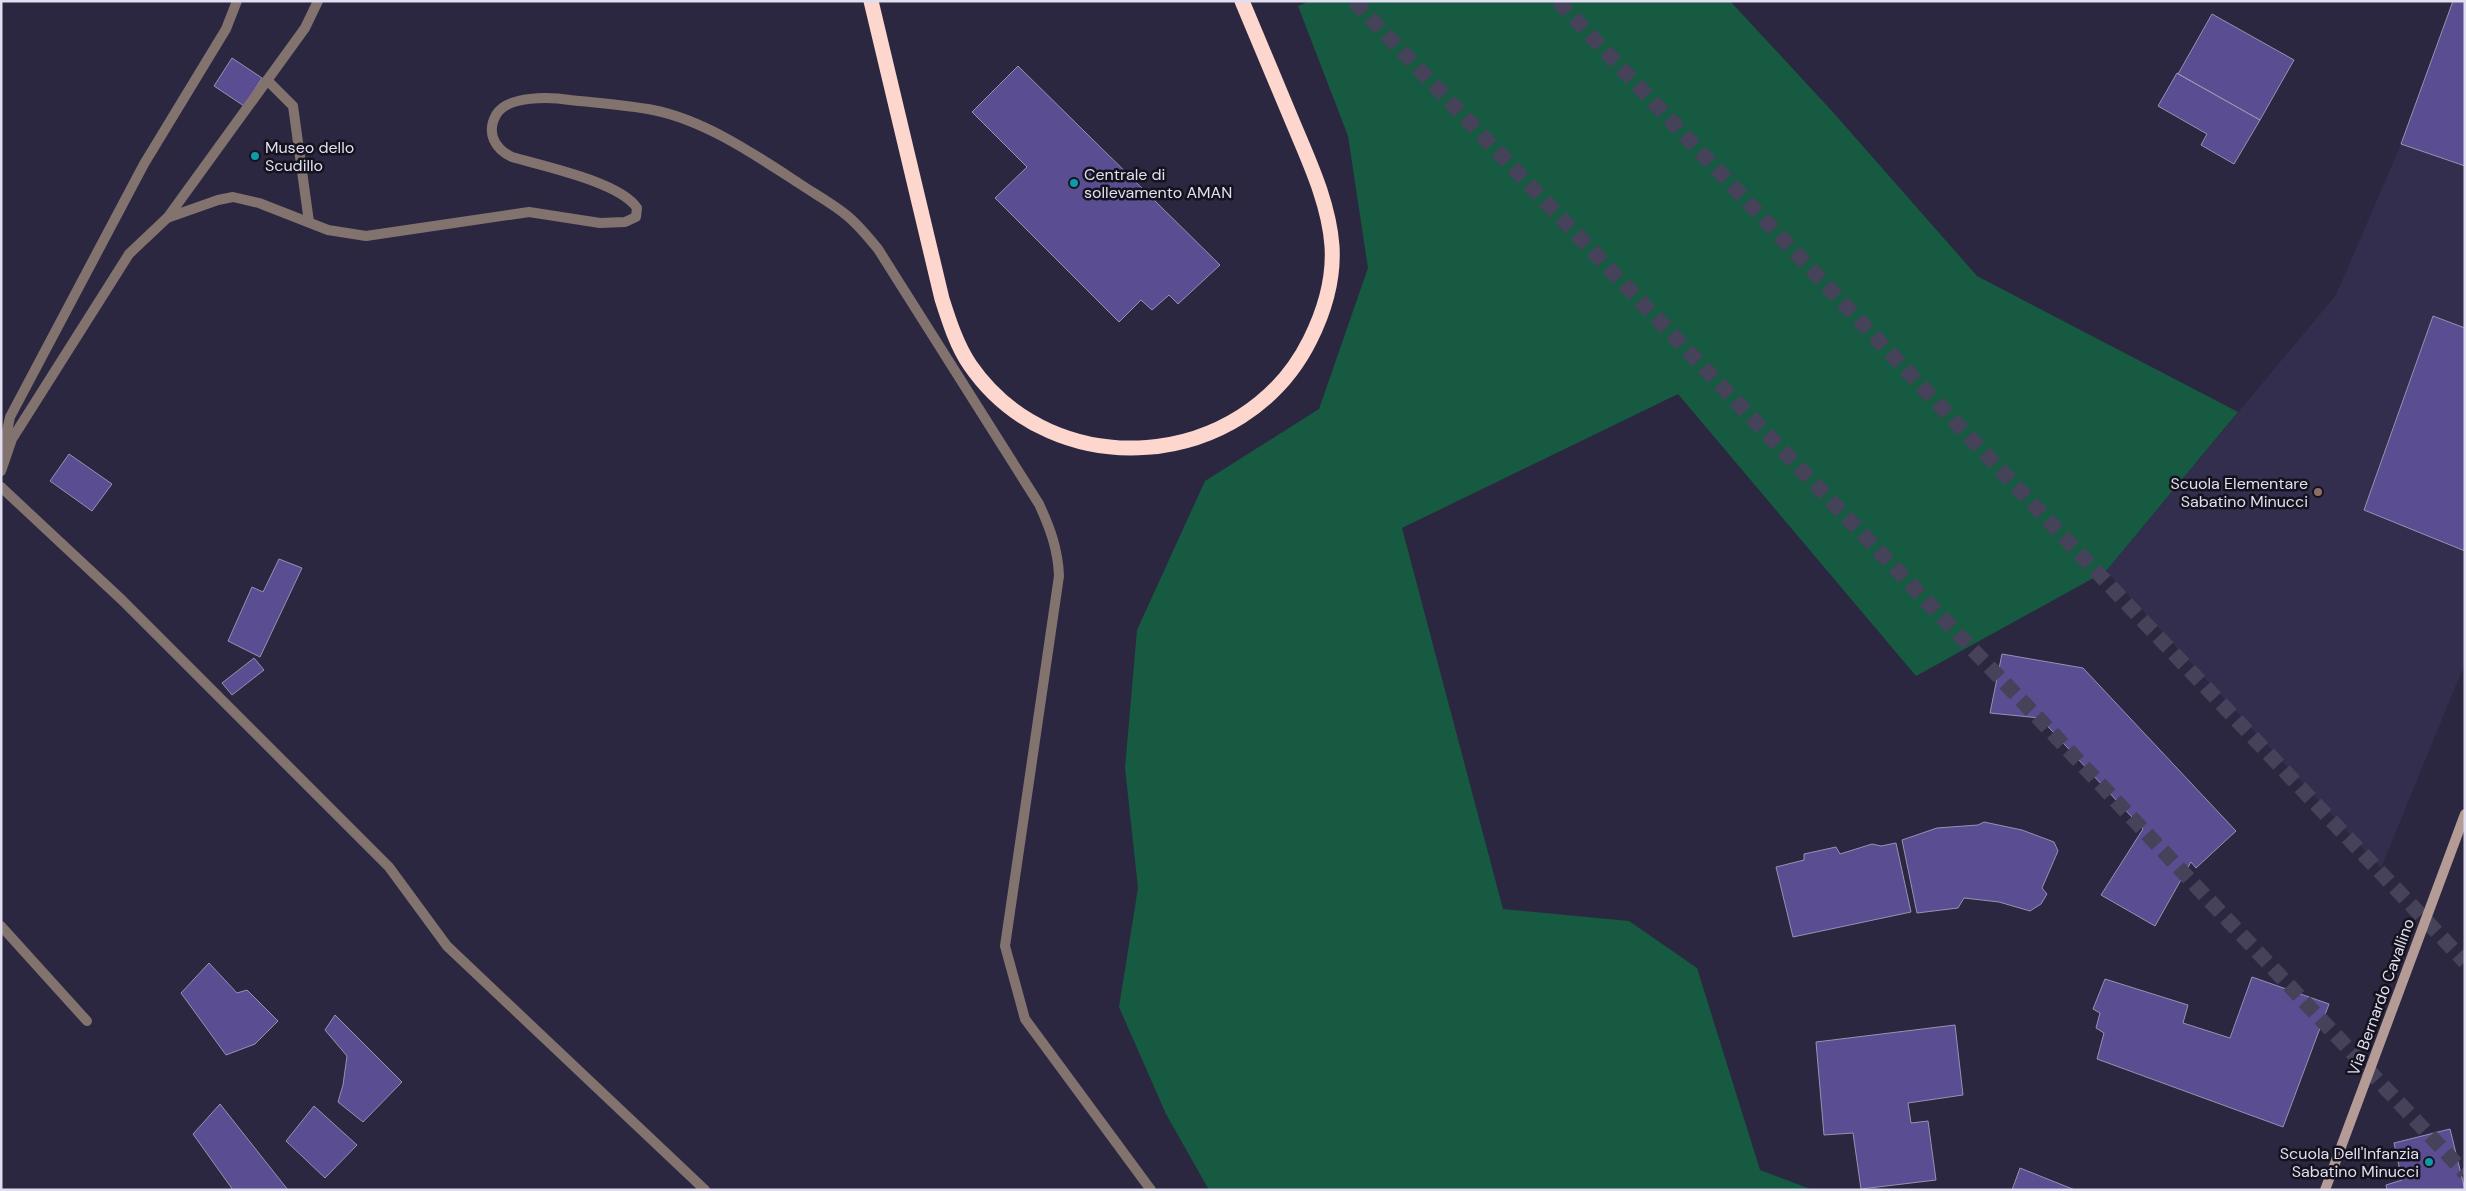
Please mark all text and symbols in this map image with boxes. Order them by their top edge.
place label: Museo dello Scudillo [265,137,354,176]
marker: Museo dello Scudillo [249,150,261,162]
place label: Centrale di sollevamento AMAN [1084,164,1232,203]
marker: Centrale di sollevamento AMAN [1068,177,1080,189]
place label: Scuola Elementare Sabatino Minucci [2170,473,2308,512]
marker: Scuola Elementare Sabatino Minucci [2312,486,2324,498]
street label: Via Bernardo Cavallino [2343,916,2419,1078]
place label: Scuola Dell'Infanzia Sabatino Minucci [2280,1143,2419,1182]
marker: Scuola Dell'Infanzia Sabatino Minucci [2423,1156,2435,1168]

